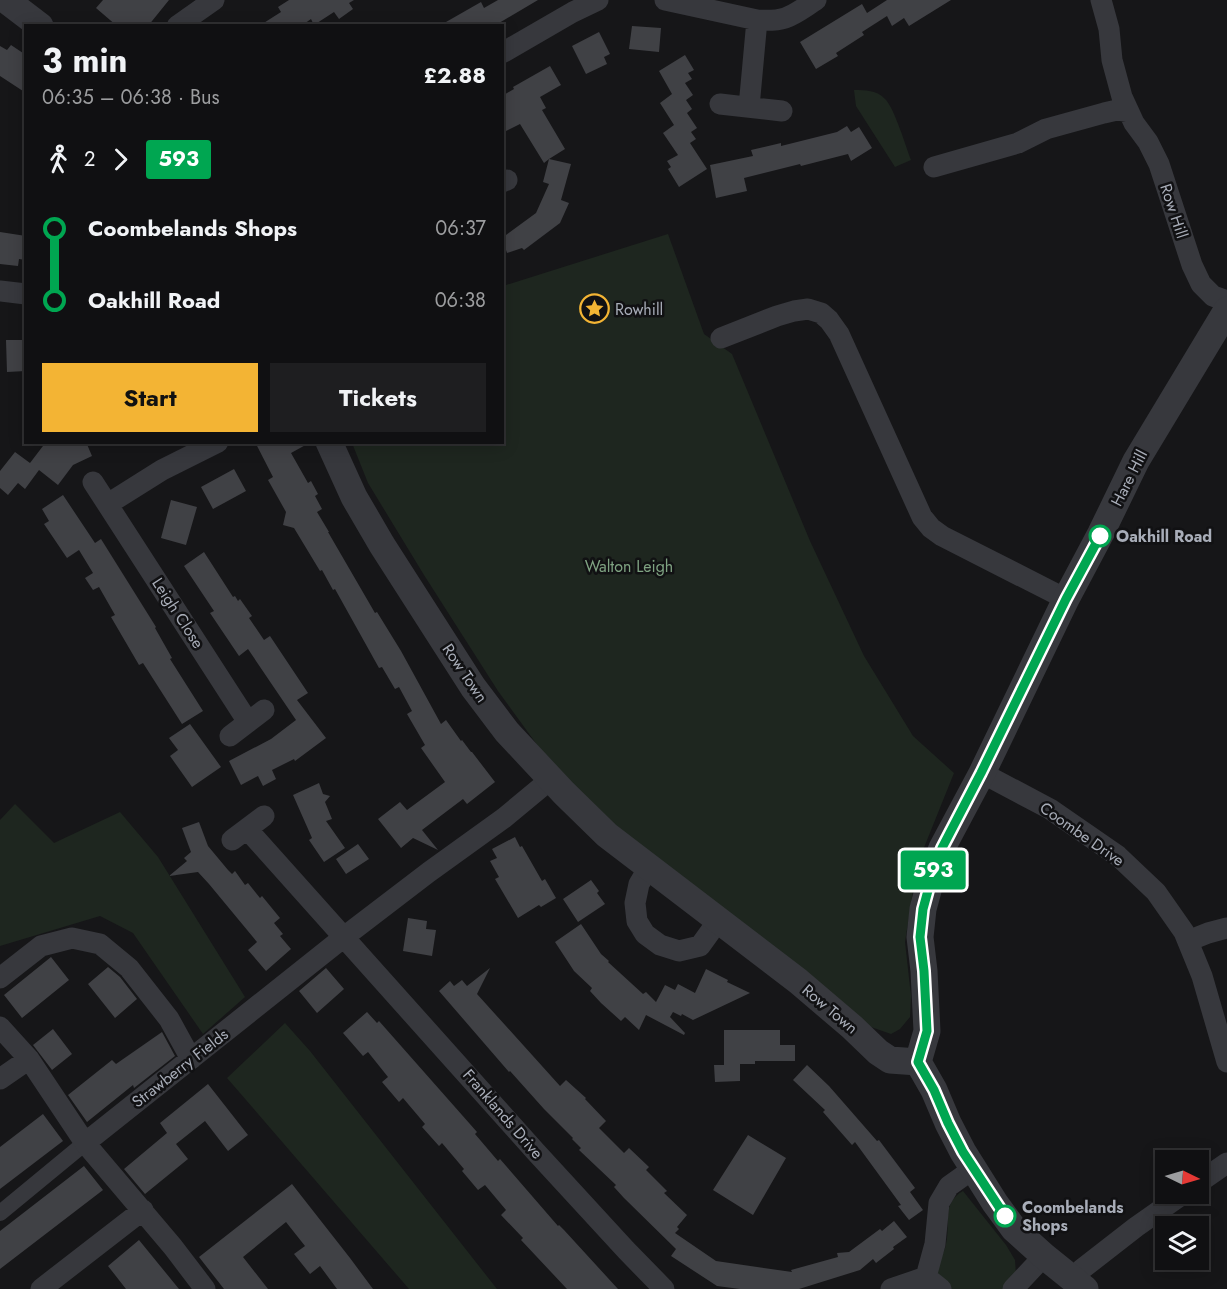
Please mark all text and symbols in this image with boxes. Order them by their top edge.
text: 3 min [42,37,128,84]
text: £2.88 [423,59,486,91]
text: 06:35 – 06:38 · Bus [42,83,220,112]
icon: walk [42,143,75,176]
icon: forward [104,143,137,176]
text: 593 [158,144,199,174]
text: 2 [84,145,95,174]
street label: Row Hill [1154,181,1194,241]
text: Coombelands Shops [88,212,297,244]
text: 06:37 [435,214,486,243]
text: Oakhill Road [88,284,220,316]
text: 06:38 [435,286,486,315]
place icon: Rowhill [578,293,610,325]
place label: Rowhill [615,298,663,321]
button: Start [42,363,258,432]
button: Tickets [270,363,486,432]
street label: Hare Hill [1105,446,1153,510]
marker: Oakhill Road [1089,525,1111,547]
place label: Oakhill Road [1116,525,1212,548]
park label: Walton Leigh [585,555,673,578]
street label: Leigh Close [147,573,209,653]
street label: Row Town [437,639,493,707]
street label: Coombe Drive [1035,796,1129,872]
line badge: 593 [898,850,968,890]
text: 593 [913,855,953,885]
street label: Row Town [797,979,863,1039]
street label: Strawberry Fields [127,1023,233,1113]
street label: Franklands Drive [458,1064,548,1164]
north arrow [1155,1150,1209,1204]
map controls [1155,1150,1209,1270]
place label: Coombelands Shops [1022,1196,1124,1237]
marker: Coombelands Shops [994,1205,1016,1227]
button: layers [1155,1216,1209,1270]

